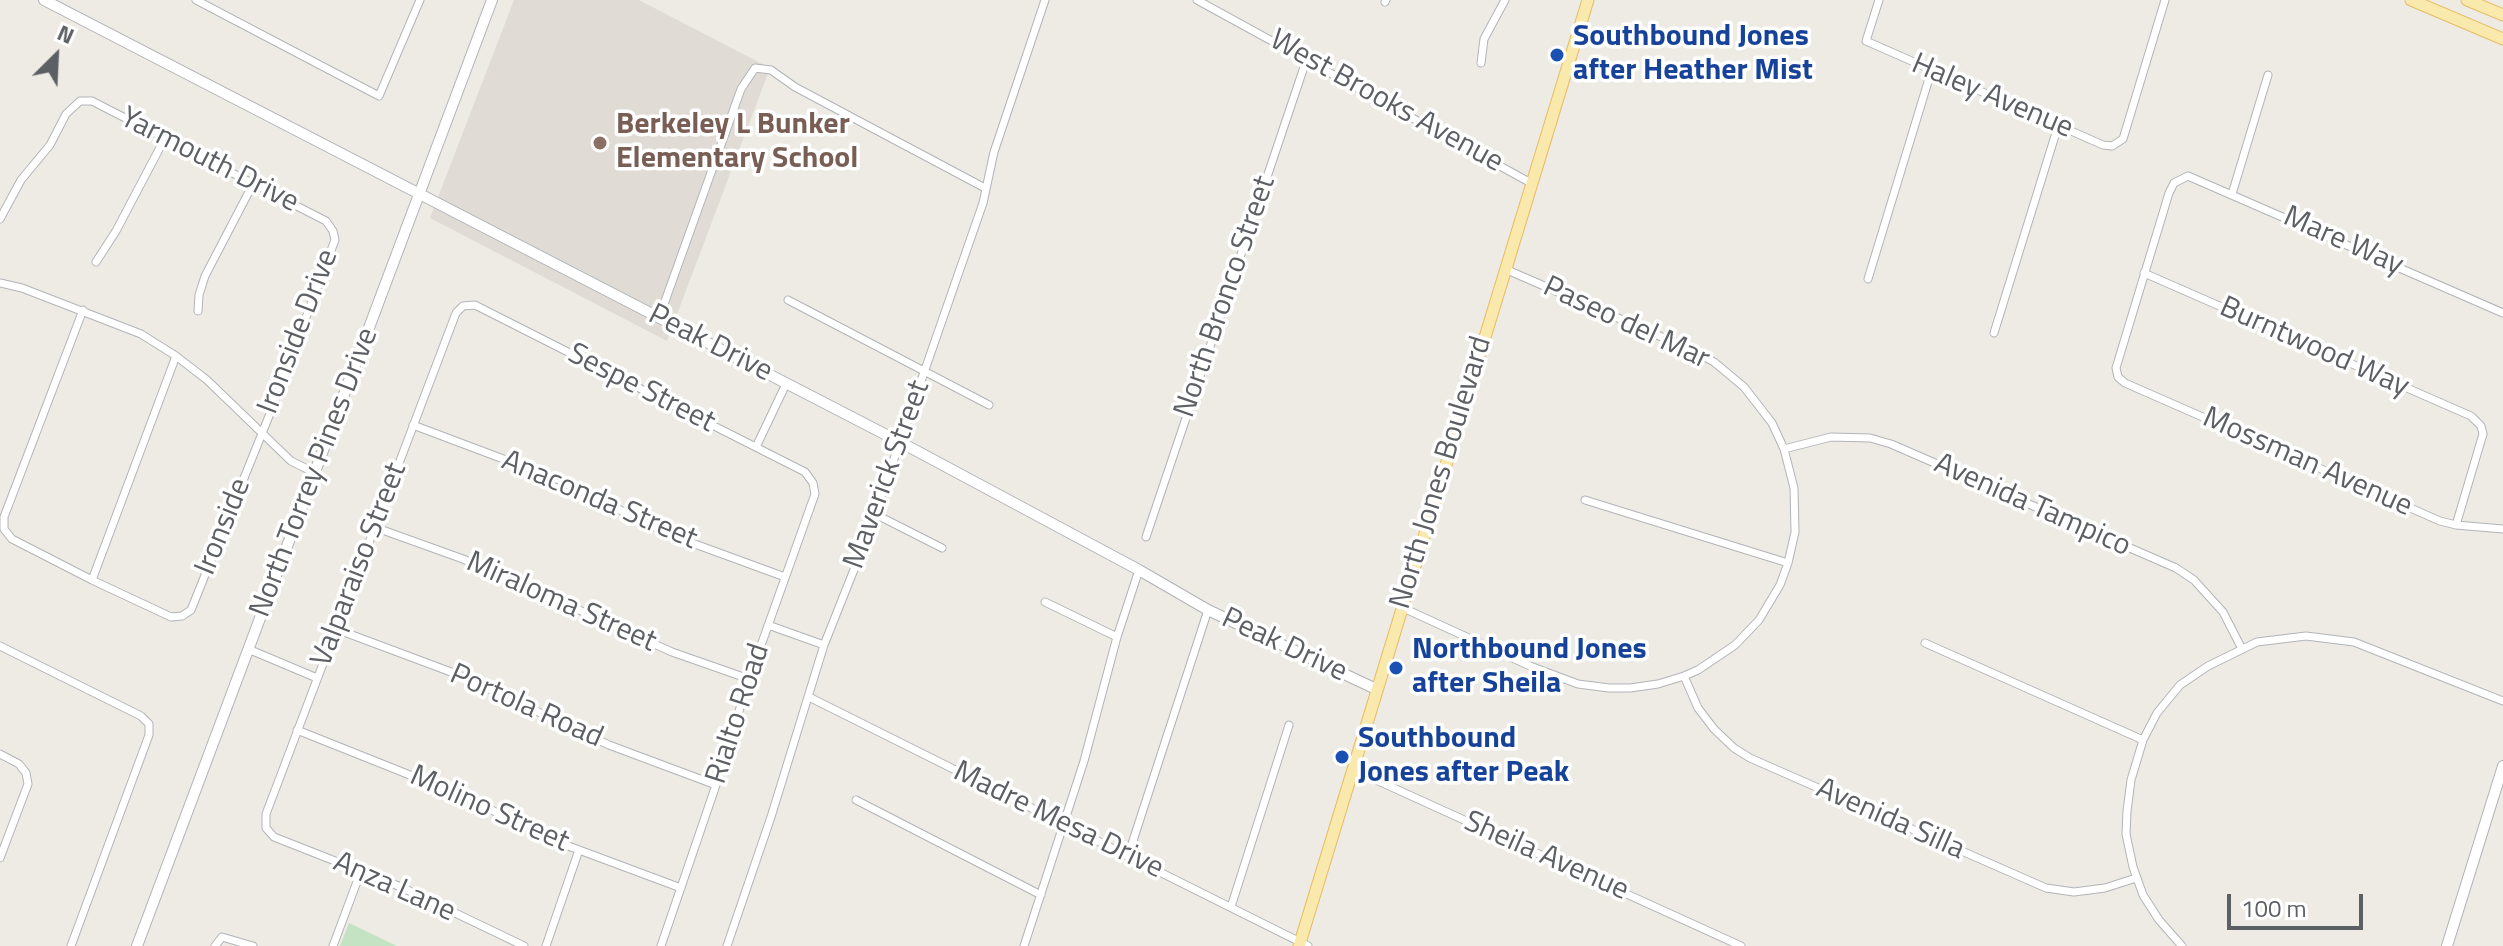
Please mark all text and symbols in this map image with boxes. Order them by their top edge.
text: N [52,15,80,53]
north arrow [16,16,96,96]
place label: Southbound Jones after Heather Mist [1573,20,1813,90]
street label: West Brooks Avenue [1263,23,1509,181]
marker: Southbound Jones after Heather Mist [1548,46,1566,64]
street label: Haley Avenue [1906,47,2078,147]
street label: Yarmouth Drive [114,101,304,221]
place label: Berkeley L Bunker Elementary School [616,108,858,178]
marker: Berkeley L Bunker Elementary School [591,134,609,152]
street label: North Bronco Street [1168,172,1284,422]
street label: Mare Way [2277,200,2409,284]
street label: Ironside Drive [251,245,347,419]
street label: Paseo del Mar [1537,270,1715,378]
street label: Burntwood Way [2214,290,2414,406]
street label: Peak Drive [642,297,778,391]
street label: North Torrey Pines Drive [243,323,387,623]
street label: North Jones Boulevard [1383,332,1501,614]
street label: Sespe Street [561,337,721,441]
street label: Maverick Street [837,376,939,574]
street label: Mossman Avenue [2197,401,2417,525]
street label: Anaconda Street [496,444,702,558]
street label: Avenida Tampico [1928,447,2136,565]
street label: Valparaiso Street [305,458,415,672]
street label: Ironside [188,473,260,581]
street label: Miraloma Street [460,545,662,661]
street label: Peak Drive [1215,601,1353,691]
place label: Northbound Jones after Sheila [1412,633,1647,704]
street label: Rialto Road [699,640,779,788]
street label: Portola Road [444,657,608,757]
marker: Northbound Jones after Sheila [1387,659,1405,677]
place label: Southbound Jones after Peak [1358,722,1569,792]
marker: Southbound Jones after Peak [1333,748,1351,766]
street label: Madre Mesa Drive [947,755,1169,887]
street label: Molino Street [404,759,574,861]
street label: Avenida Silla [1810,771,1970,869]
street label: Sheila Avenue [1458,805,1634,909]
street label: Anza Lane [327,845,461,931]
scale bar [2231,878,2367,928]
text: 100 m [2241,890,2307,926]

